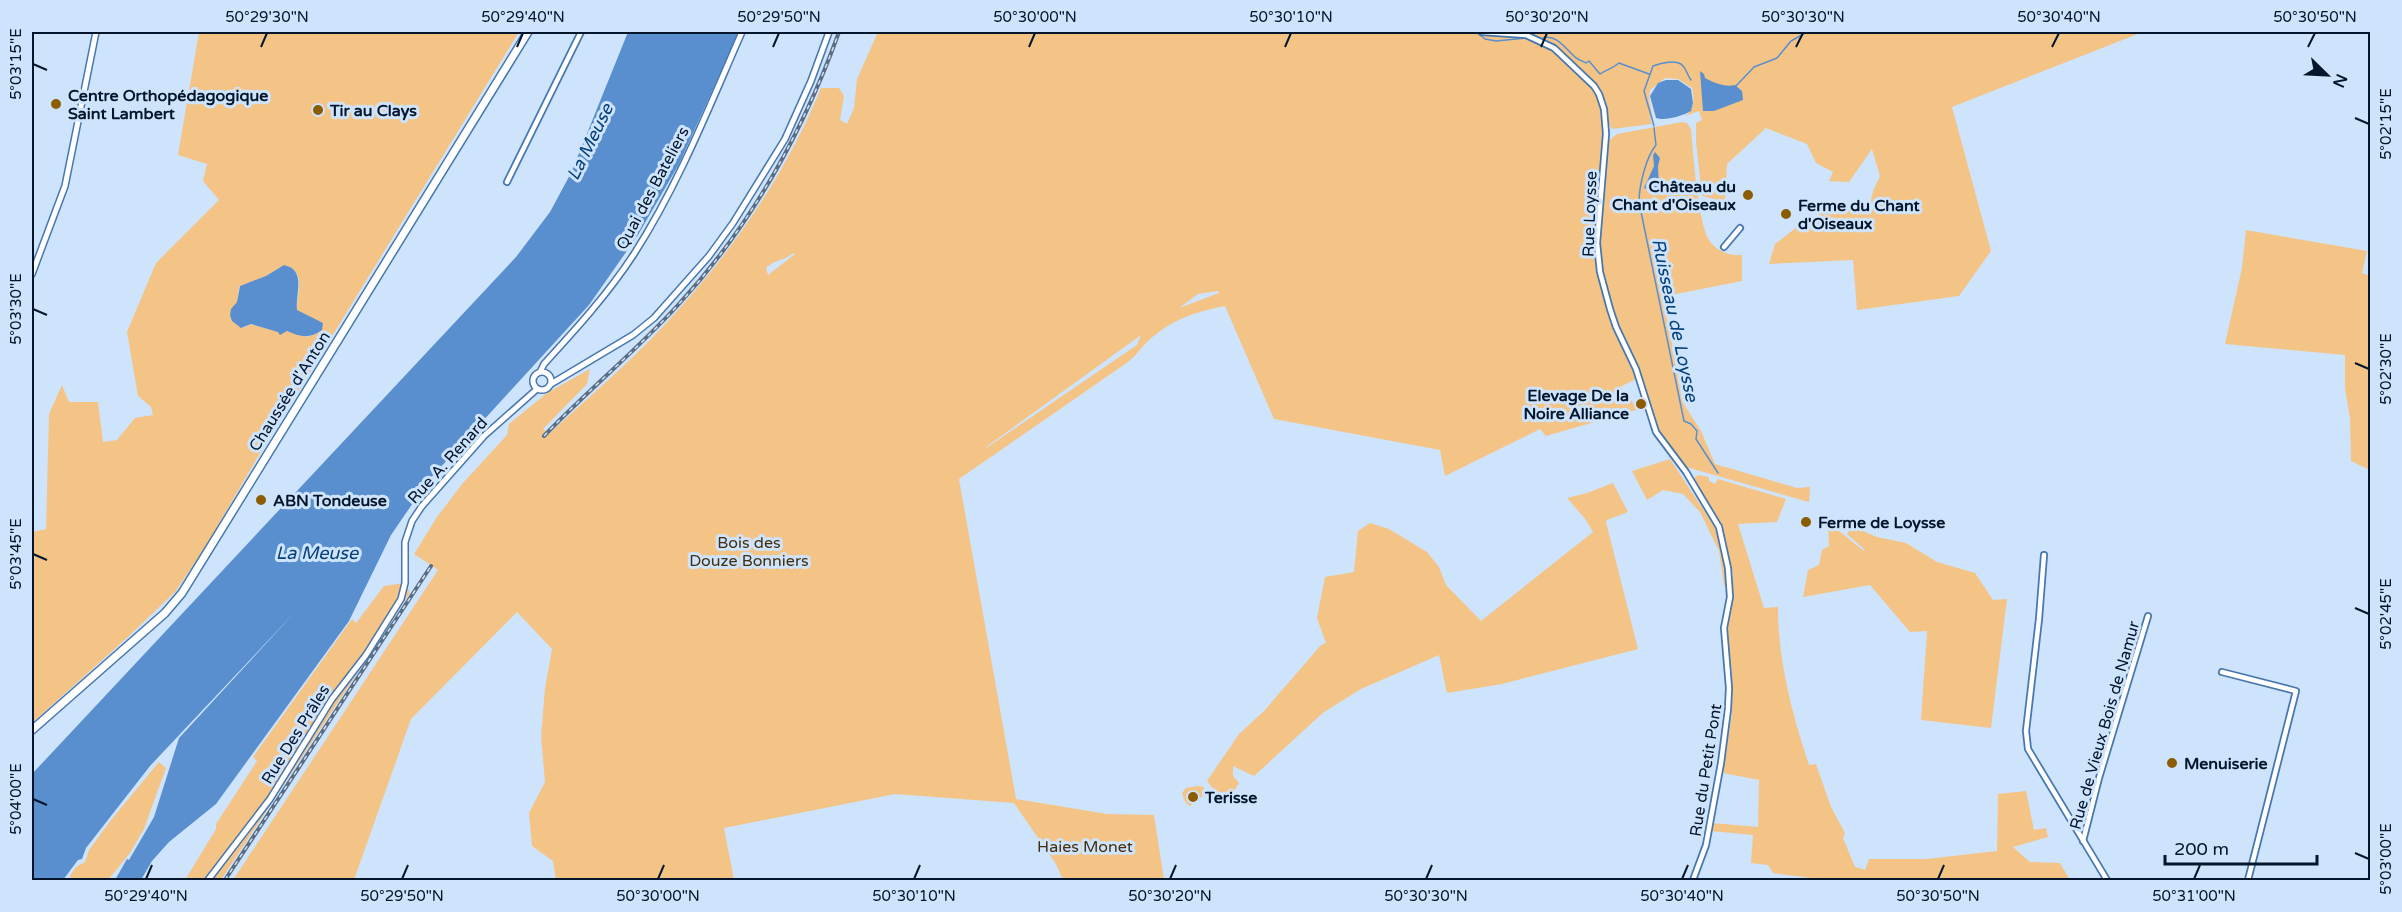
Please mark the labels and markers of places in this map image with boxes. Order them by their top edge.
place label: Centre Orthopédagogique Saint Lambert [68,86,268,124]
marker: Centre Orthopédagogique Saint Lambert [49,97,63,111]
place label: Tir au Clays [329,101,417,121]
marker: Tir au Clays [311,103,325,117]
place label: Château du Chant d'Oiseaux [1612,177,1736,215]
marker: Château du Chant d'Oiseaux [1741,188,1755,202]
place label: Ferme du Chant d'Oiseaux [1798,196,1921,234]
marker: Ferme du Chant d'Oiseaux [1779,207,1793,221]
place label: Elevage De la Noire Alliance [1524,386,1629,424]
marker: Elevage De la Noire Alliance [1634,397,1648,411]
place label: ABN Tondeuse [273,491,387,511]
marker: ABN Tondeuse [254,493,268,507]
place label: Ferme de Loysse [1818,513,1945,533]
marker: Ferme de Loysse [1799,515,1813,529]
place label: Menuiserie [2184,754,2268,774]
marker: Menuiserie [2165,756,2179,770]
place label: Terisse [1204,788,1257,808]
marker: Terisse [1186,790,1200,804]

